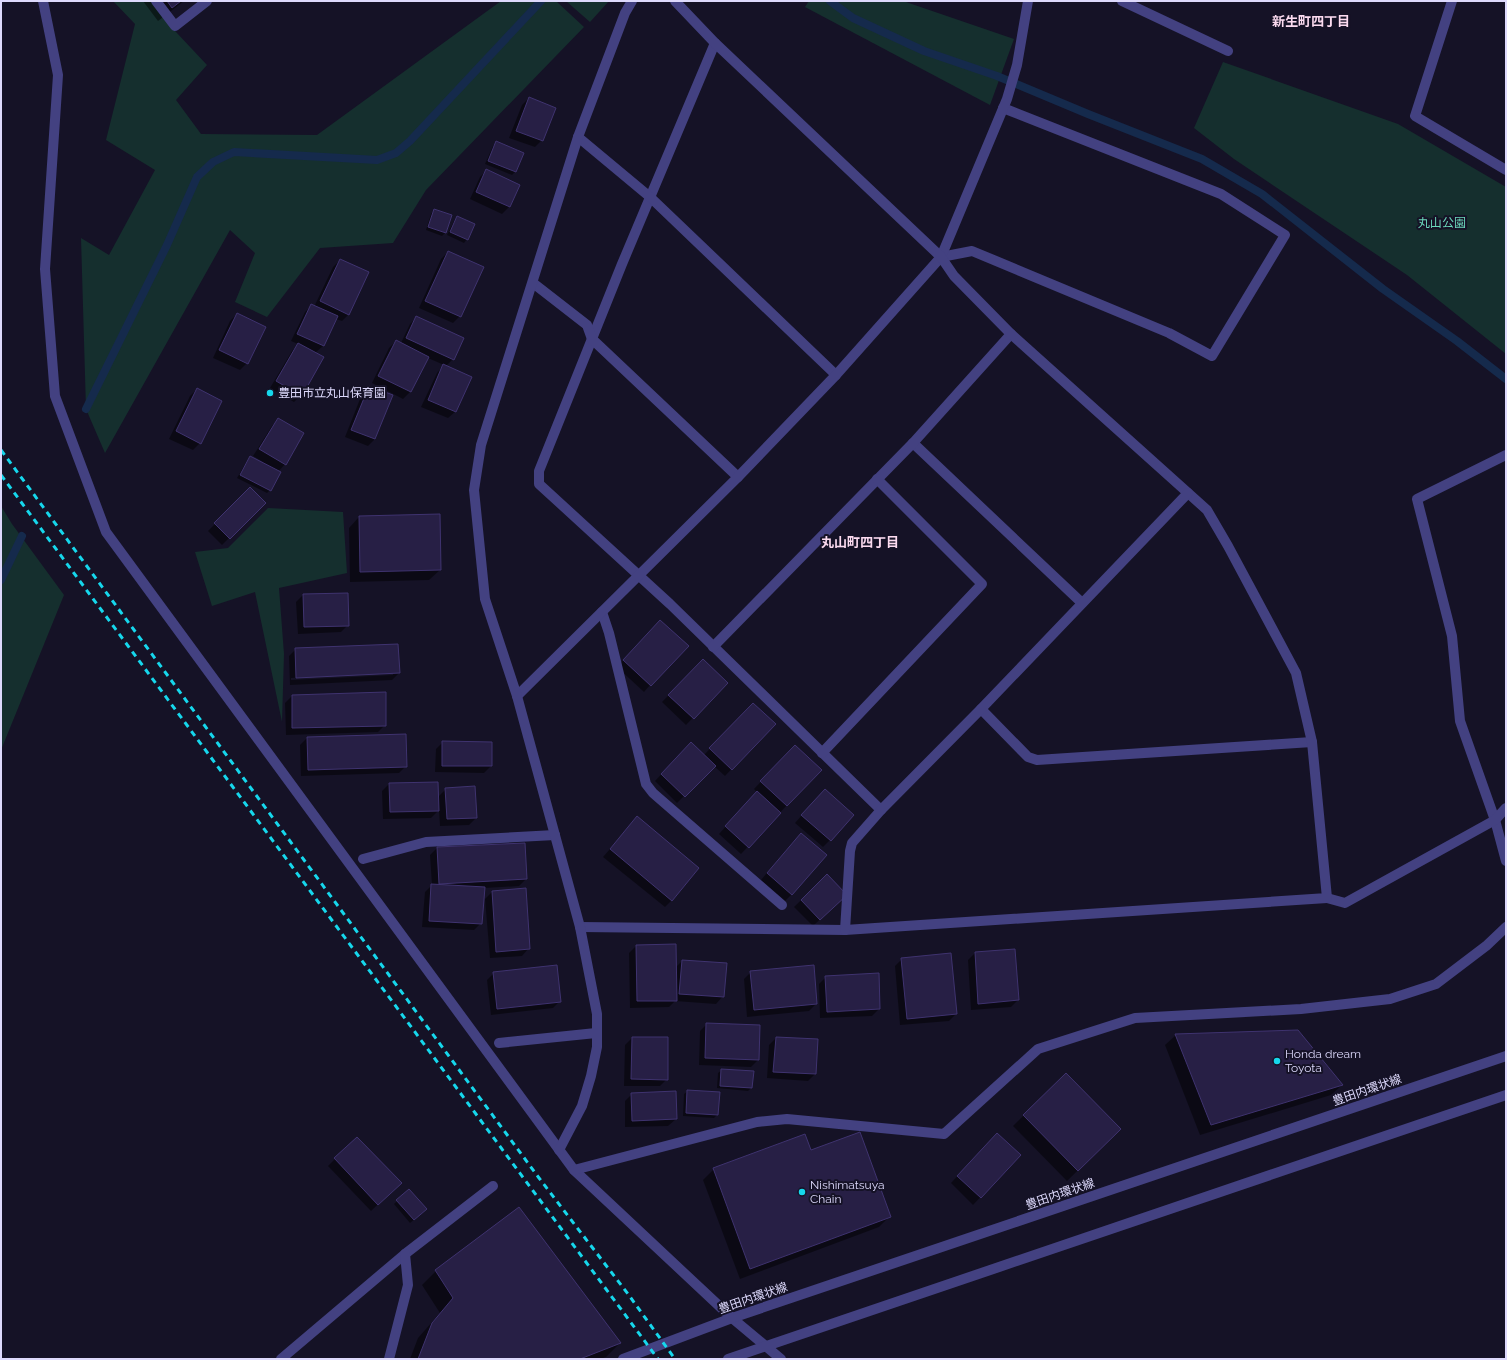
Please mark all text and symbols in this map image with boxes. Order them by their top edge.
district label: 新生町四丁目 [1272,14,1350,29]
park label: 丸山公園 [1418,216,1466,230]
place label: 豊田市立丸山保育園 [278,386,386,400]
marker: 豊田市立丸山保育園 [265,388,275,398]
district label: 丸山町四丁目 [821,535,899,550]
place label: Honda dream Toyota [1285,1047,1361,1075]
marker: Honda dream Toyota [1272,1056,1282,1066]
street label: 豊田内環状線 [1331,1072,1403,1108]
street label: 豊田内環状線 [1024,1176,1096,1212]
place label: Nishimatsuya Chain [810,1178,885,1206]
marker: Nishimatsuya Chain [797,1187,807,1197]
street label: 豊田内環状線 [717,1280,789,1316]

